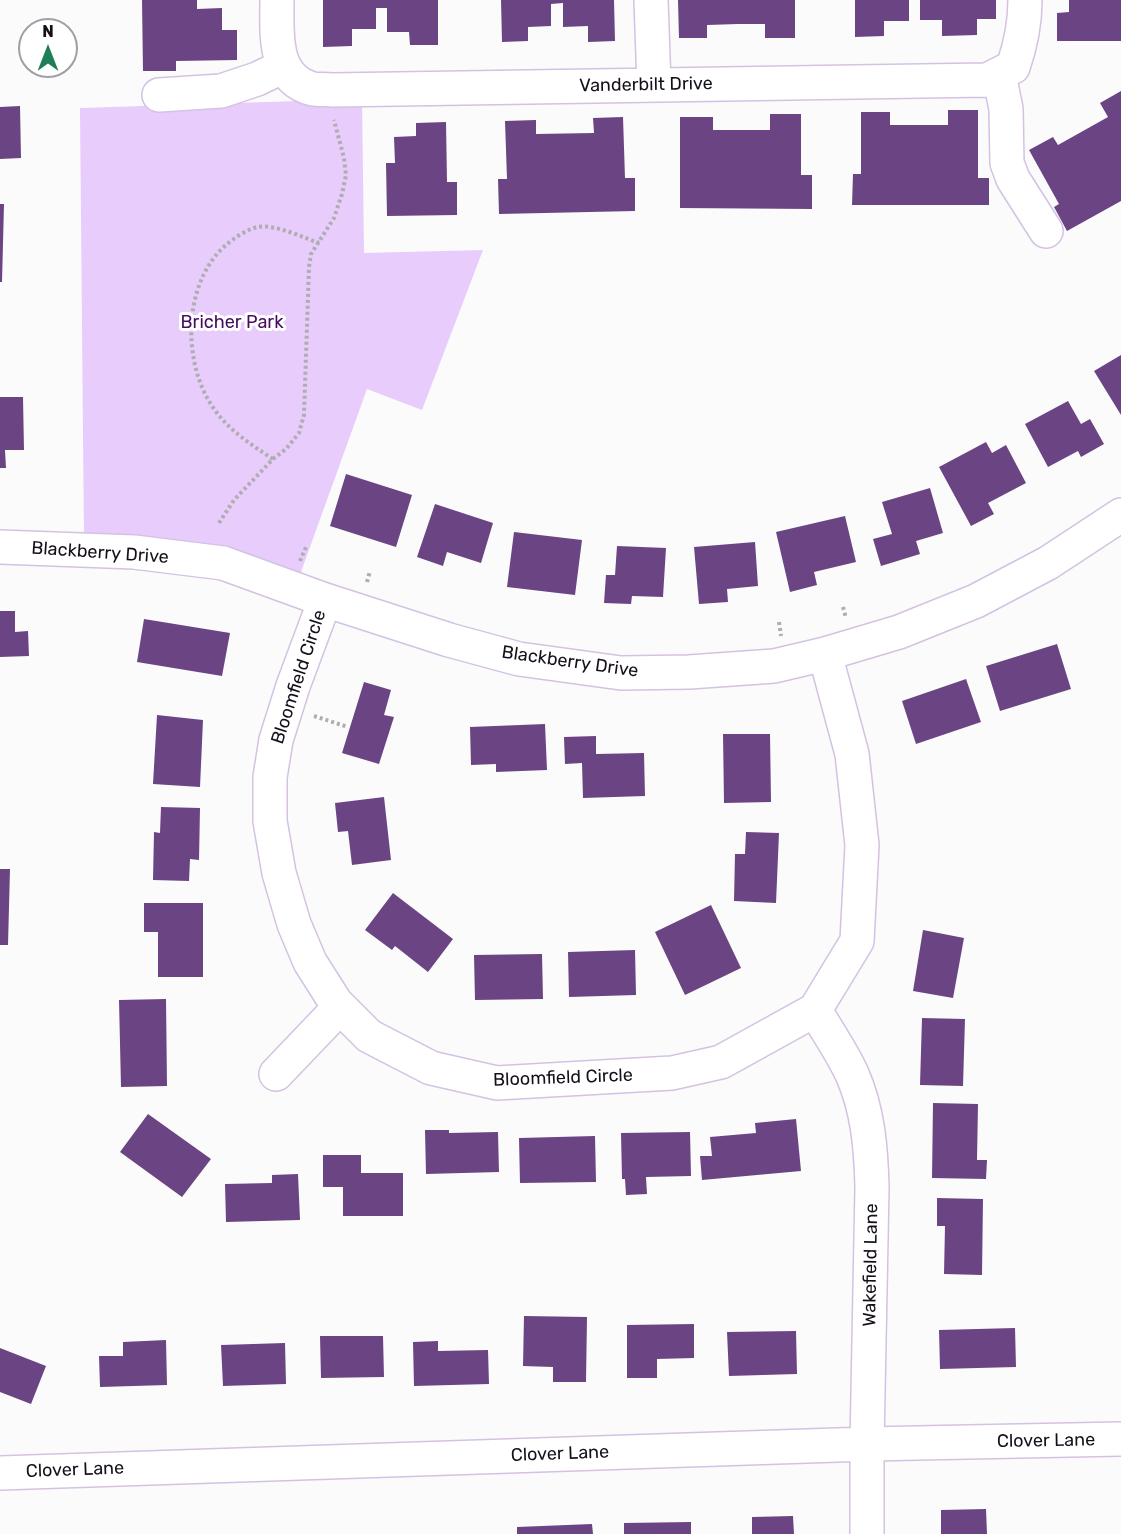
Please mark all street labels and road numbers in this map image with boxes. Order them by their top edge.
street label: Vanderbilt Drive [579,73,713,97]
street label: Blackberry Drive [31,537,169,569]
street label: Bloomfield Circle [267,607,331,747]
street label: Blackberry Drive [500,642,640,682]
street label: Bloomfield Circle [493,1065,633,1091]
street label: Wakefield Lane [859,1203,883,1327]
street label: Clover Lane [997,1429,1095,1453]
street label: Clover Lane [510,1441,610,1467]
street label: Clover Lane [25,1457,125,1483]

